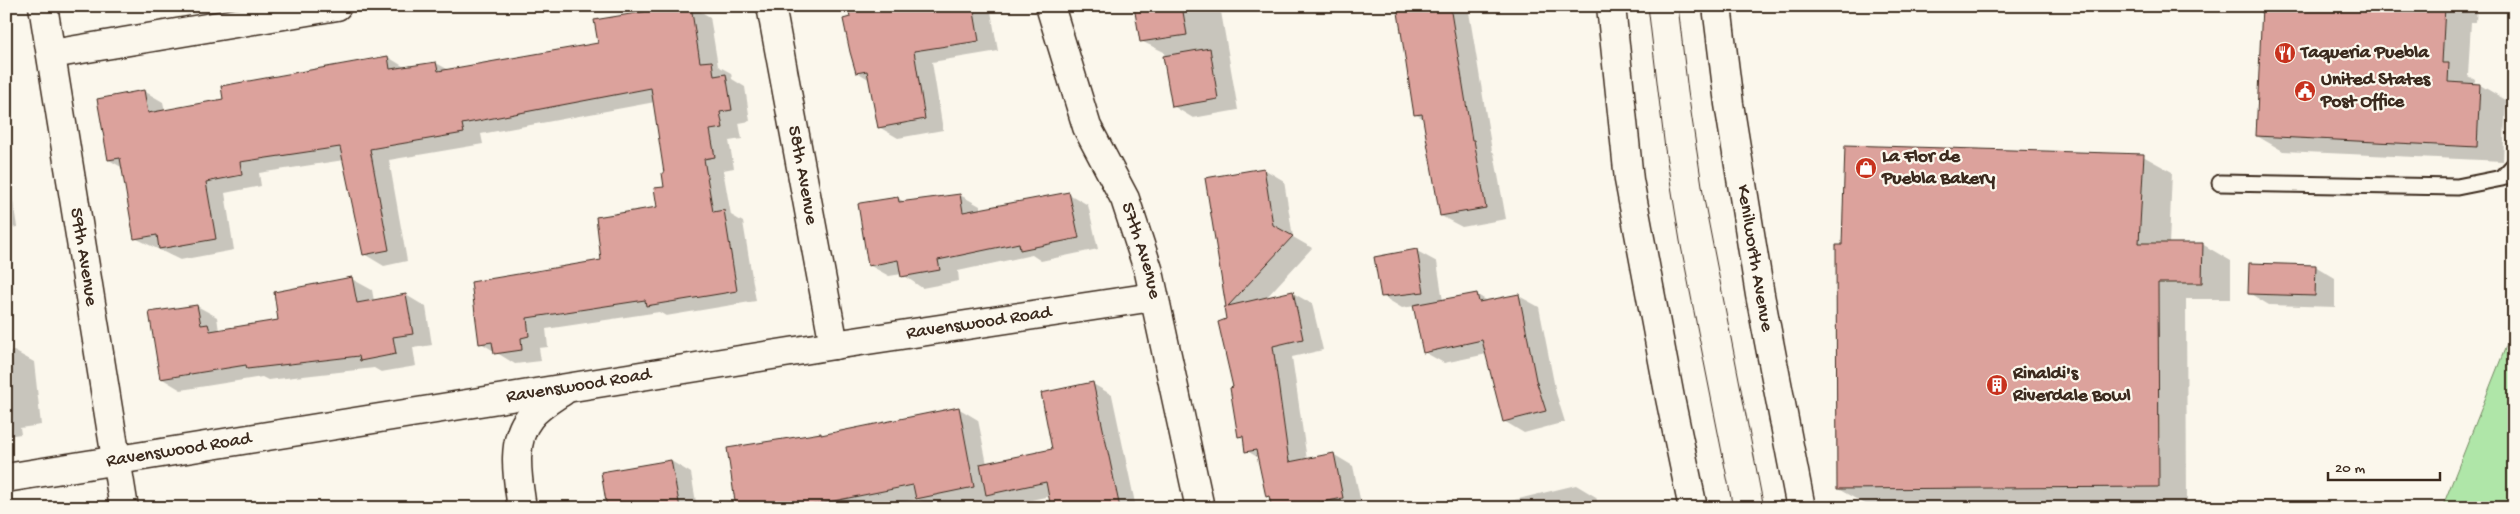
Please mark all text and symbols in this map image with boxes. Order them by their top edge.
restaurant icon: Taqueria Puebla [2273,41,2297,65]
place label: Taqueria Puebla [2299,42,2430,65]
place label: United States Post Office [2320,69,2431,114]
public building icon: United States Post Office [2293,79,2317,103]
street label: 58th Avenue [782,124,823,227]
place label: La Flor de Puebla Bakery [1881,146,1996,191]
shop icon: La Flor de Puebla Bakery [1854,156,1878,180]
street label: Kenilworth Avenue [1731,183,1778,334]
street label: 57th Avenue [1115,199,1166,301]
street label: 59th Avenue [64,206,103,308]
street label: Ravenswood Road [905,301,1055,345]
street label: Ravenswood Road [505,363,655,409]
place label: Rinaldi's Riverdale Bowl [2012,363,2131,408]
building icon: Rinaldi's Riverdale Bowl [1985,373,2009,397]
street label: Ravenswood Road [105,427,255,473]
scale bar [2328,449,2440,481]
text: 20 m [2335,460,2365,478]

